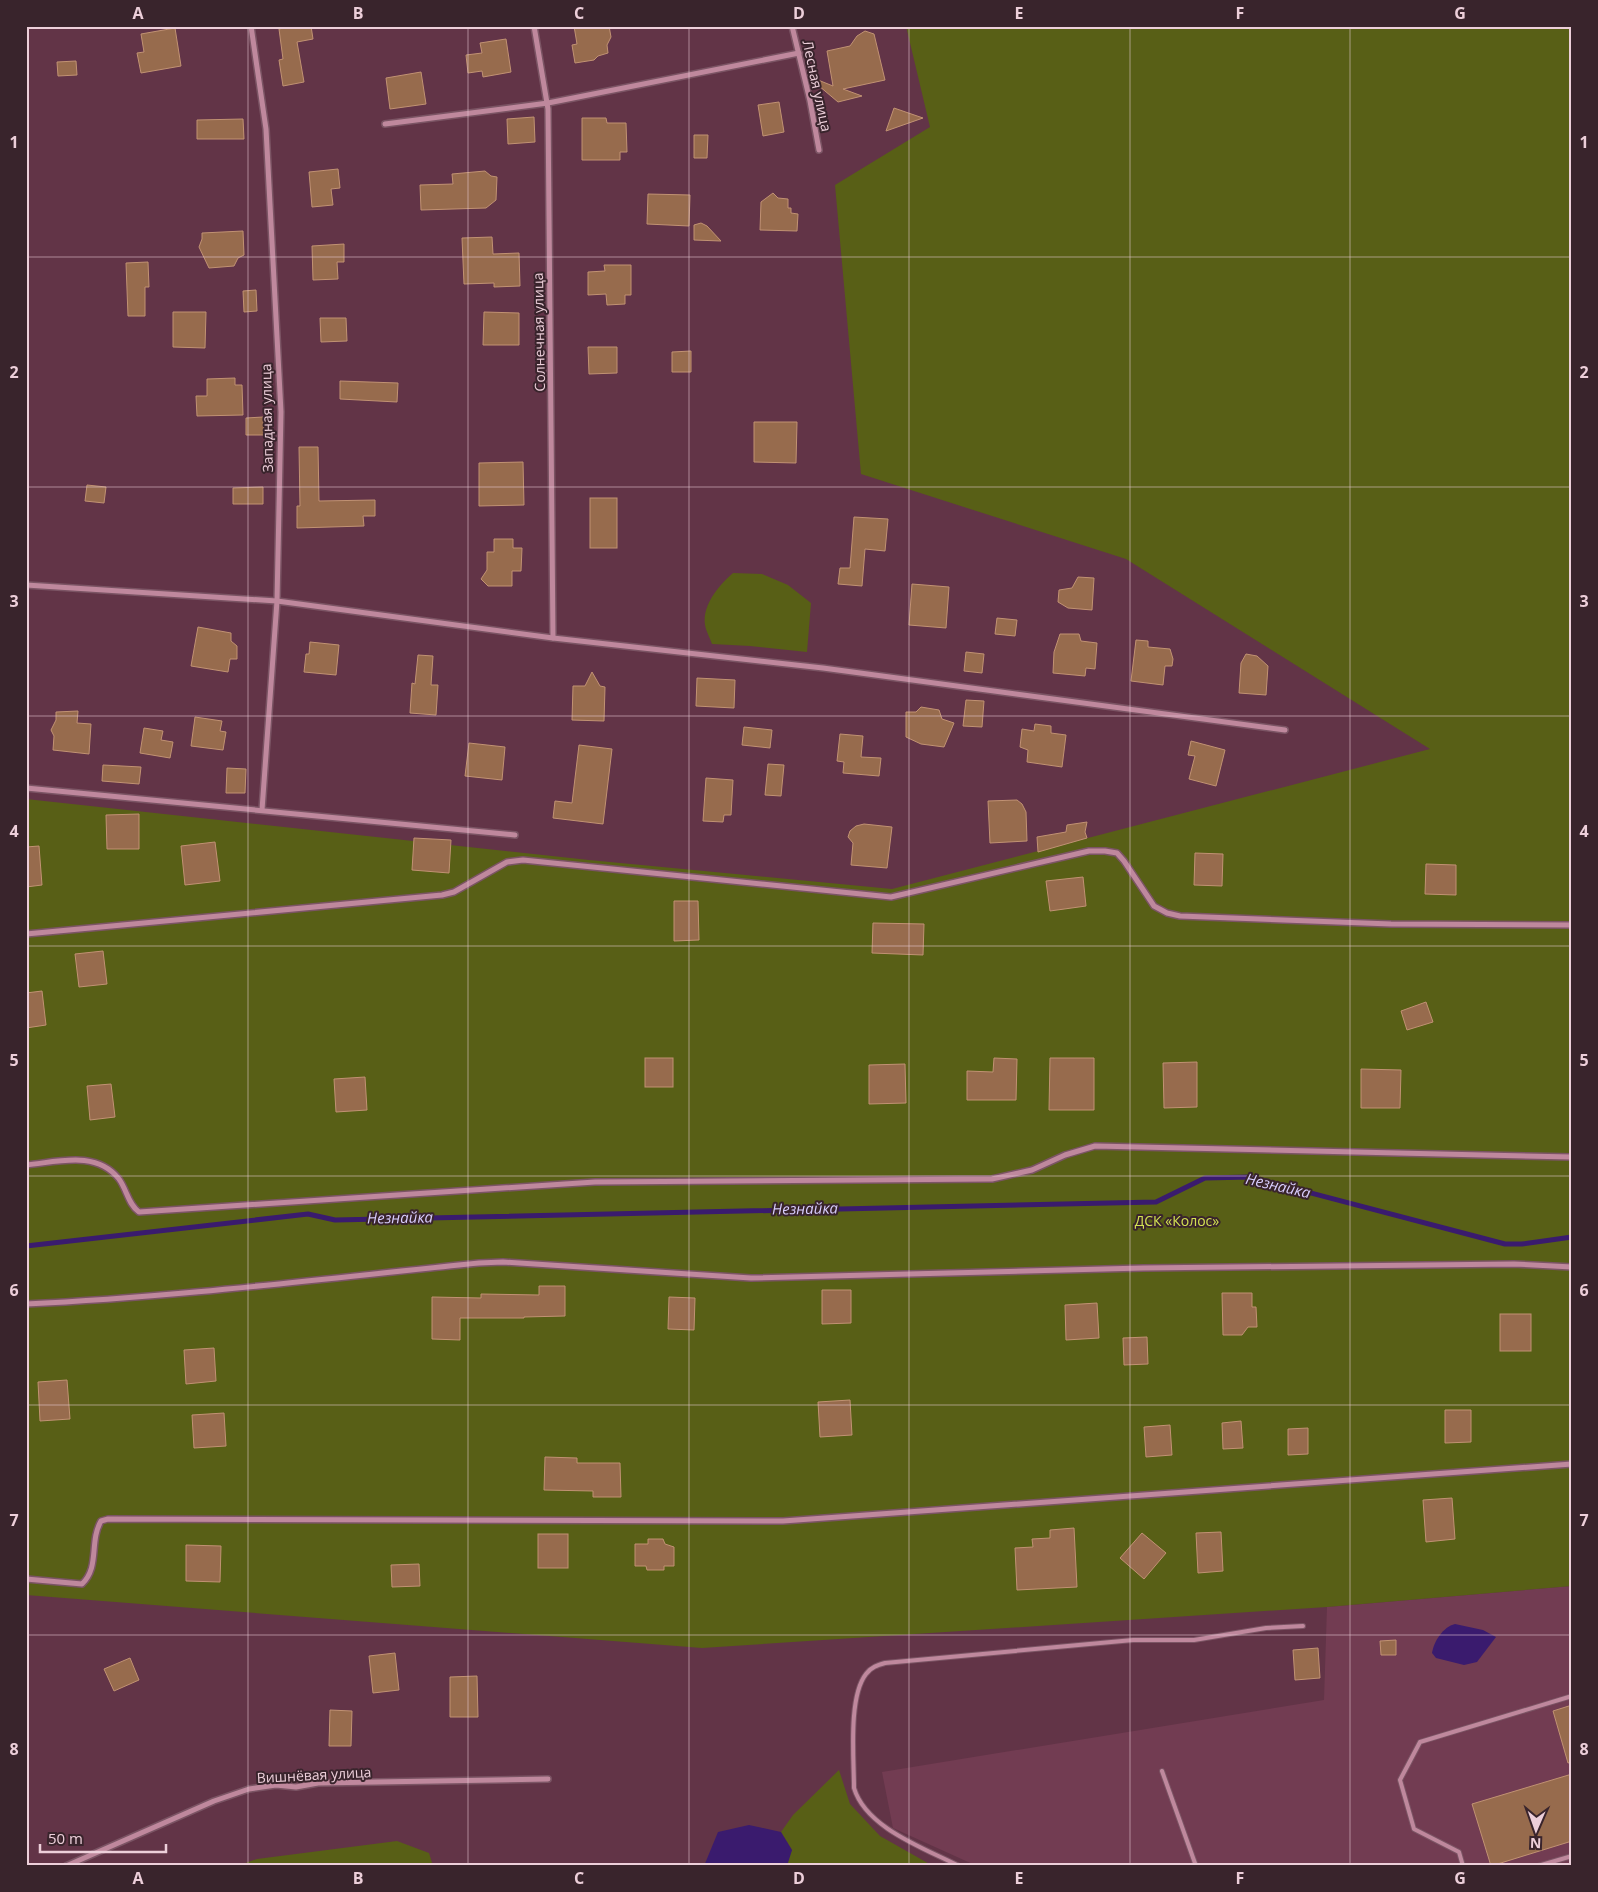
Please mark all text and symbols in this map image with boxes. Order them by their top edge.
text: A [132,2,144,24]
text: B [353,2,363,24]
text: C [574,2,584,24]
text: D [793,2,805,24]
text: E [1015,2,1024,24]
text: F [1236,2,1244,24]
text: G [1454,2,1466,24]
street label: Лесная улица [799,38,836,133]
text: 1 [9,131,19,153]
text: 1 [1579,131,1589,153]
street label: Солнечная улица [528,272,549,392]
text: 2 [9,361,19,383]
text: 2 [1579,361,1589,383]
street label: Западная улица [256,363,277,473]
text: 3 [9,590,19,612]
text: 3 [1579,590,1589,612]
text: 4 [9,820,19,842]
text: 4 [1579,820,1589,842]
text: 5 [9,1049,19,1071]
text: 5 [1579,1049,1589,1071]
water label: Незнайка [1244,1168,1313,1202]
water label: Незнайка [772,1197,839,1219]
water label: Незнайка [367,1206,434,1228]
park label: ДСК «Колос» [1135,1211,1219,1230]
text: 6 [9,1279,19,1301]
text: 6 [1579,1279,1589,1301]
text: 7 [9,1509,19,1531]
text: 7 [1579,1509,1589,1531]
text: 8 [9,1738,19,1760]
text: 8 [1579,1738,1589,1760]
street label: Вишнёвая улица [256,1762,372,1787]
north arrow [1510,1804,1560,1854]
scale bar [40,1822,166,1854]
text: 50 m [48,1828,83,1848]
text: N [1530,1834,1542,1853]
text: A [132,1867,144,1889]
text: B [353,1867,363,1889]
text: C [574,1867,584,1889]
text: D [793,1867,805,1889]
text: E [1015,1867,1024,1889]
text: F [1236,1867,1244,1889]
text: G [1454,1867,1466,1889]

